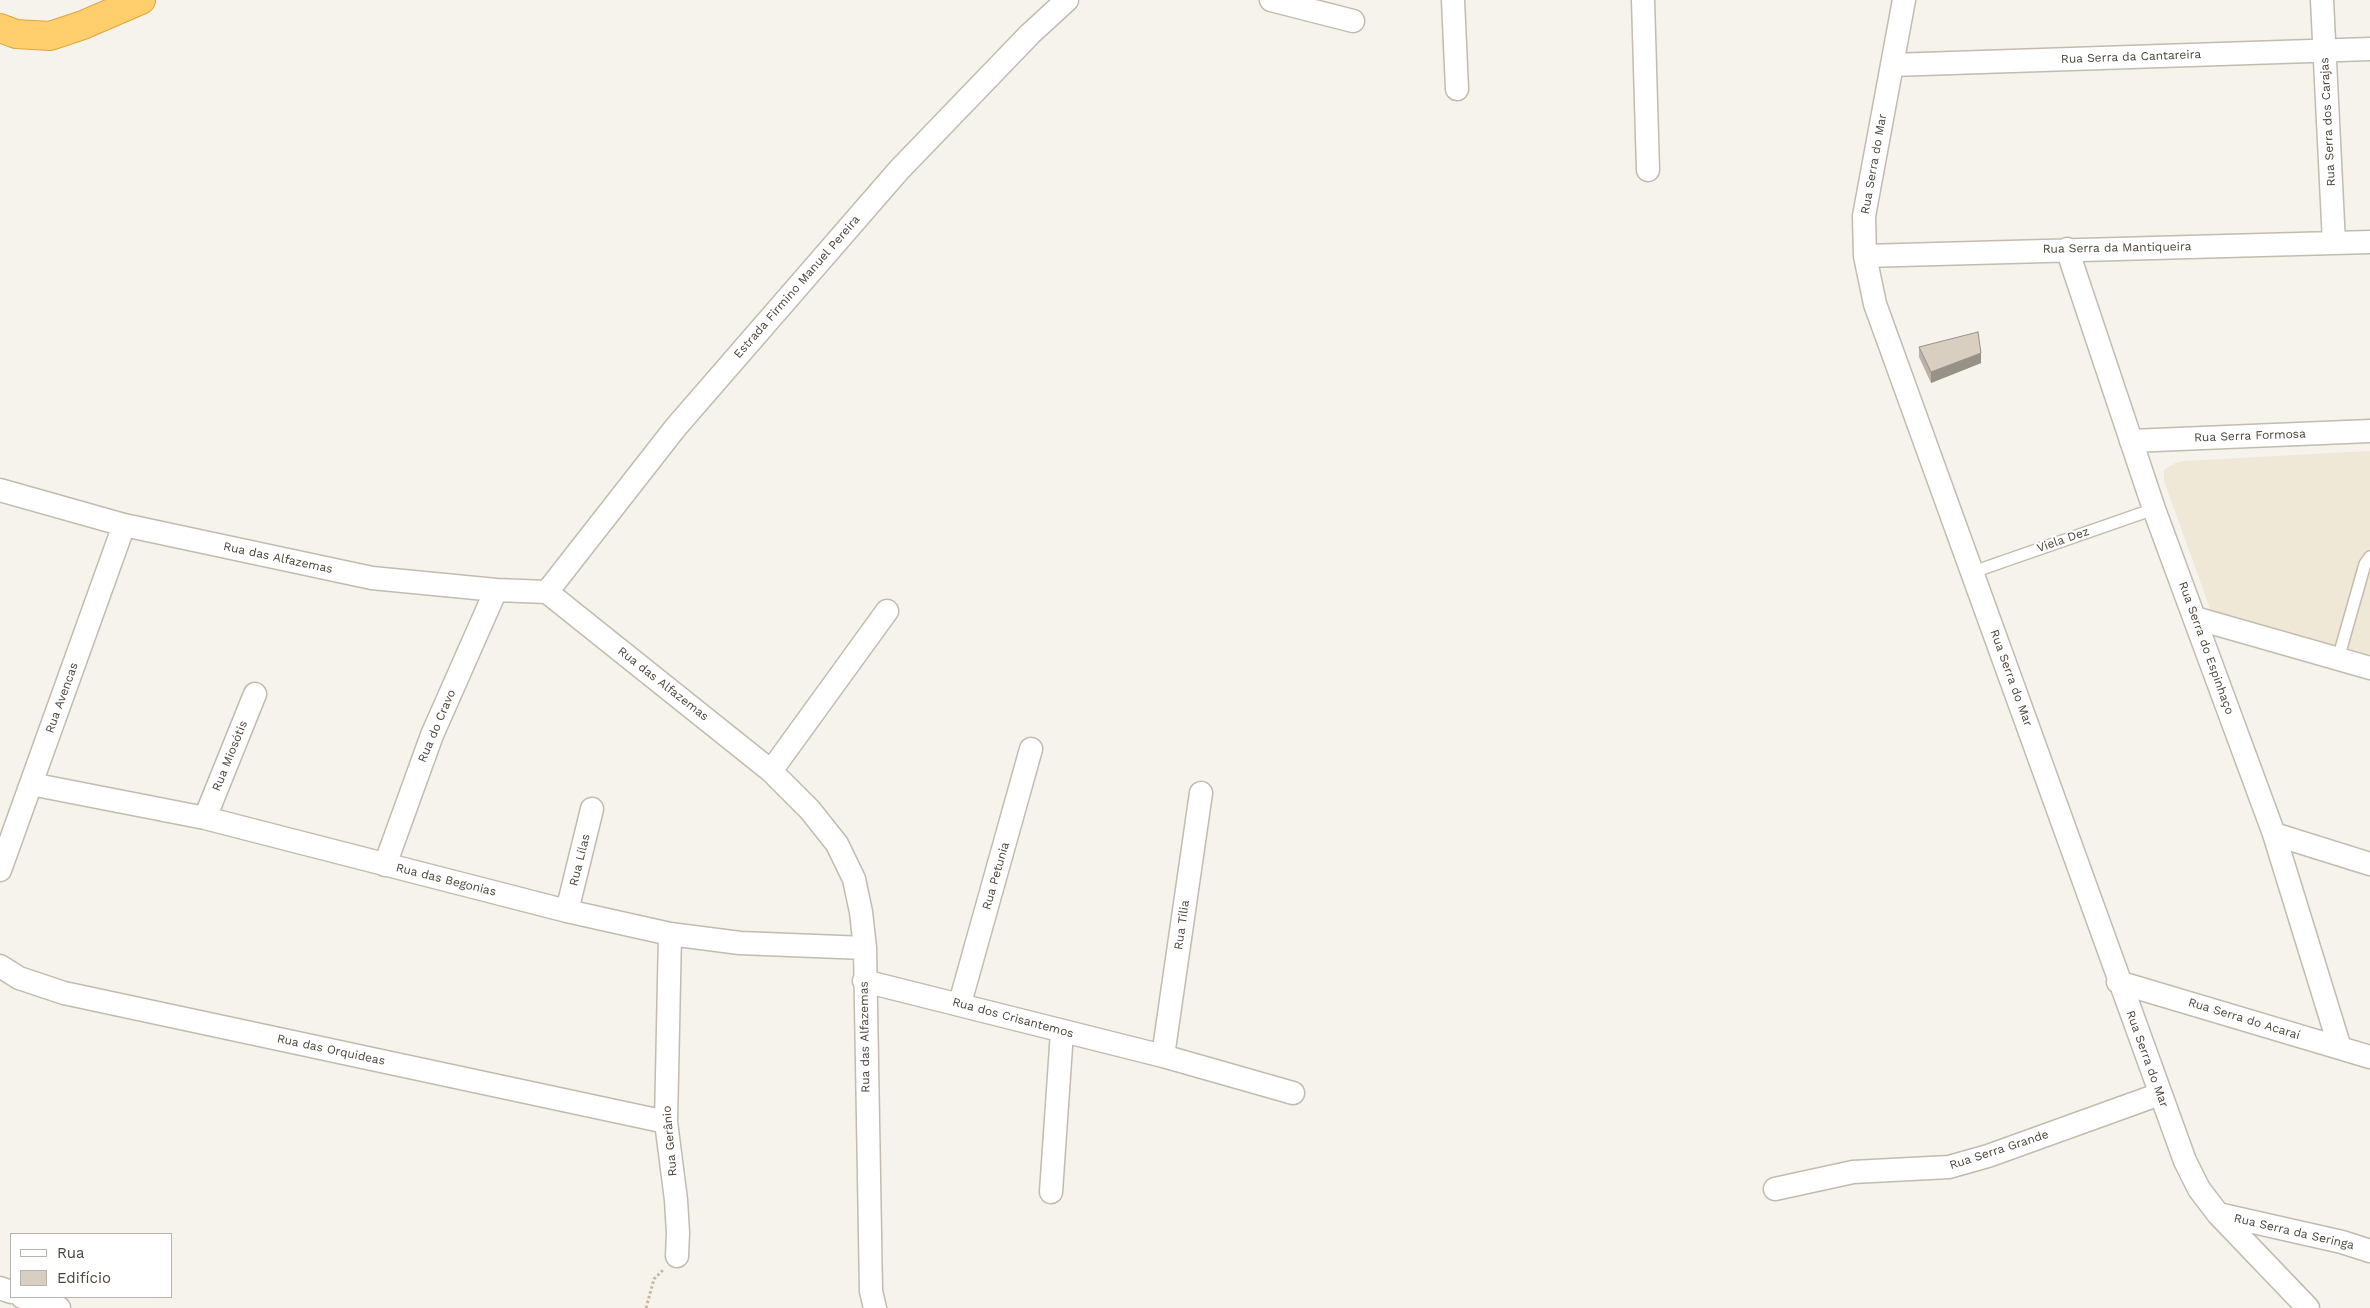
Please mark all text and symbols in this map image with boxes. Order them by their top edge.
street label: Rua Serra da Cantareira [2061,47,2201,67]
street label: Rua Serra dos Carajas [2317,57,2339,187]
street label: Rua Serra do Mar [1858,113,1890,215]
street label: Estrada Firmino Manuel Pereira [731,213,863,361]
street label: Rua Serra da Mantiqueira [2043,240,2191,256]
street label: Rua Serra Formosa [2194,427,2306,445]
street label: Viela Dez [2035,524,2091,556]
street label: Rua das Alfazemas [222,539,334,577]
street label: Rua Serra do Espinhaço [2175,580,2237,716]
street label: Rua Serra do Mar [1987,628,2035,728]
street label: Rua das Alfazemas [615,644,711,724]
street label: Rua Avencas [43,661,81,735]
street label: Rua do Cravo [415,687,459,765]
street label: Rua Miosótis [209,719,251,793]
street label: Rua Lílas [567,832,593,888]
street label: Rua Petunia [979,840,1013,912]
street label: Rua das Begonias [394,861,498,899]
street label: Rua Tília [1171,899,1193,951]
street label: Rua das Alfazemas [857,981,873,1093]
street label: Rua dos Crisantemos [951,995,1075,1041]
street label: Rua Serra do Acaraí [2186,995,2302,1043]
street label: Rua Serra do Mar [2123,1009,2171,1109]
street label: Rua das Orquideas [276,1032,386,1068]
street label: Rua Gerânio [660,1105,680,1177]
street label: Rua Serra Grande [1948,1127,2050,1173]
street label: Rua Serra da Seringa [2232,1211,2356,1253]
legend [10,1233,172,1298]
text: Rua [57,1244,85,1262]
text: Edifício [57,1269,111,1287]

